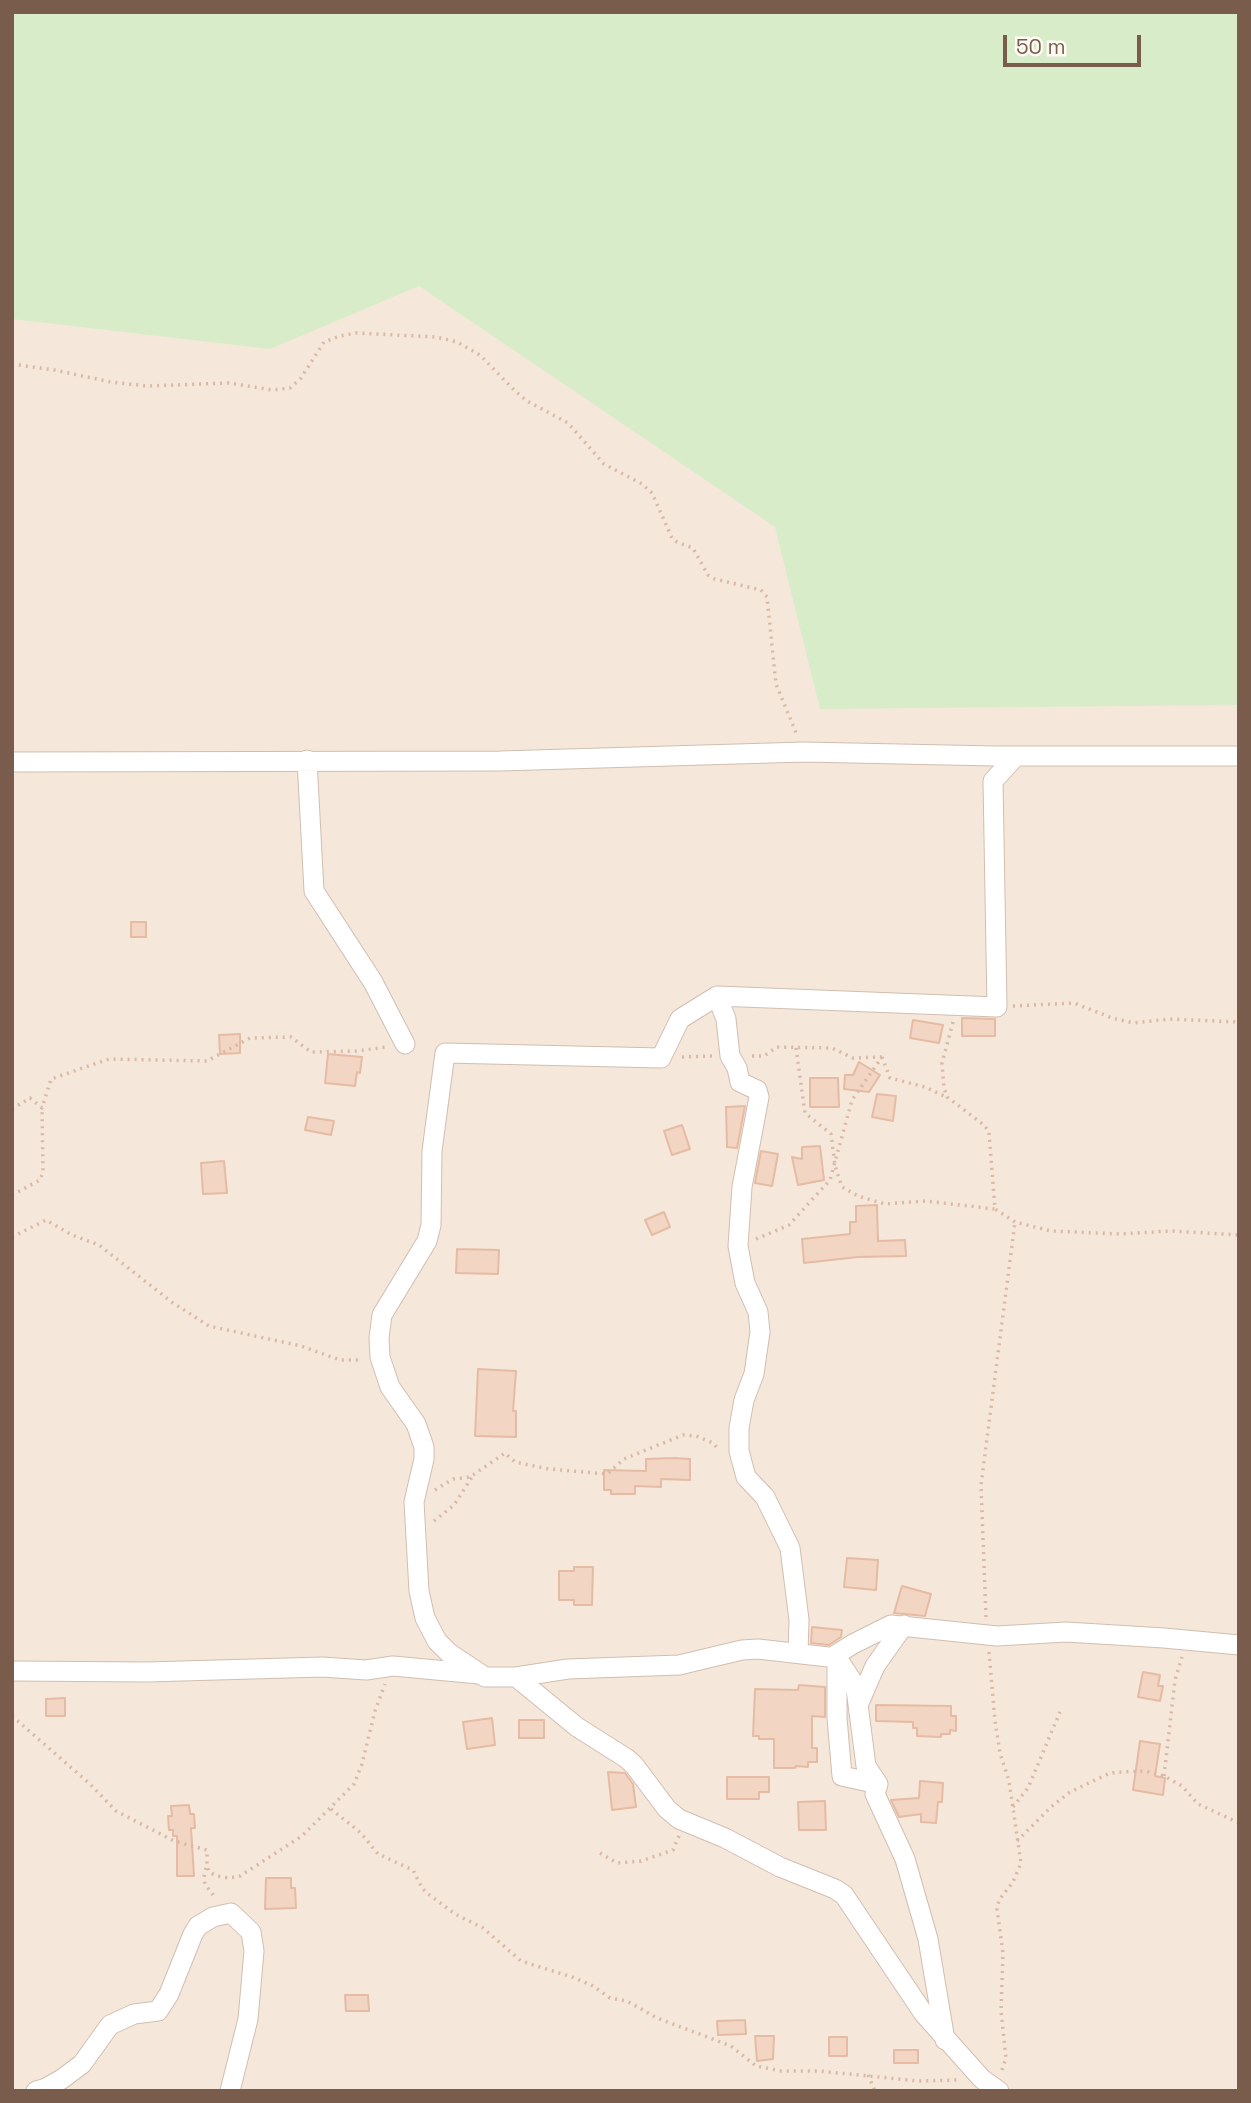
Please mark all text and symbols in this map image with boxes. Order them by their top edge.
scale bar [1006,21,1144,65]
text: 50 m [1016,33,1066,60]

